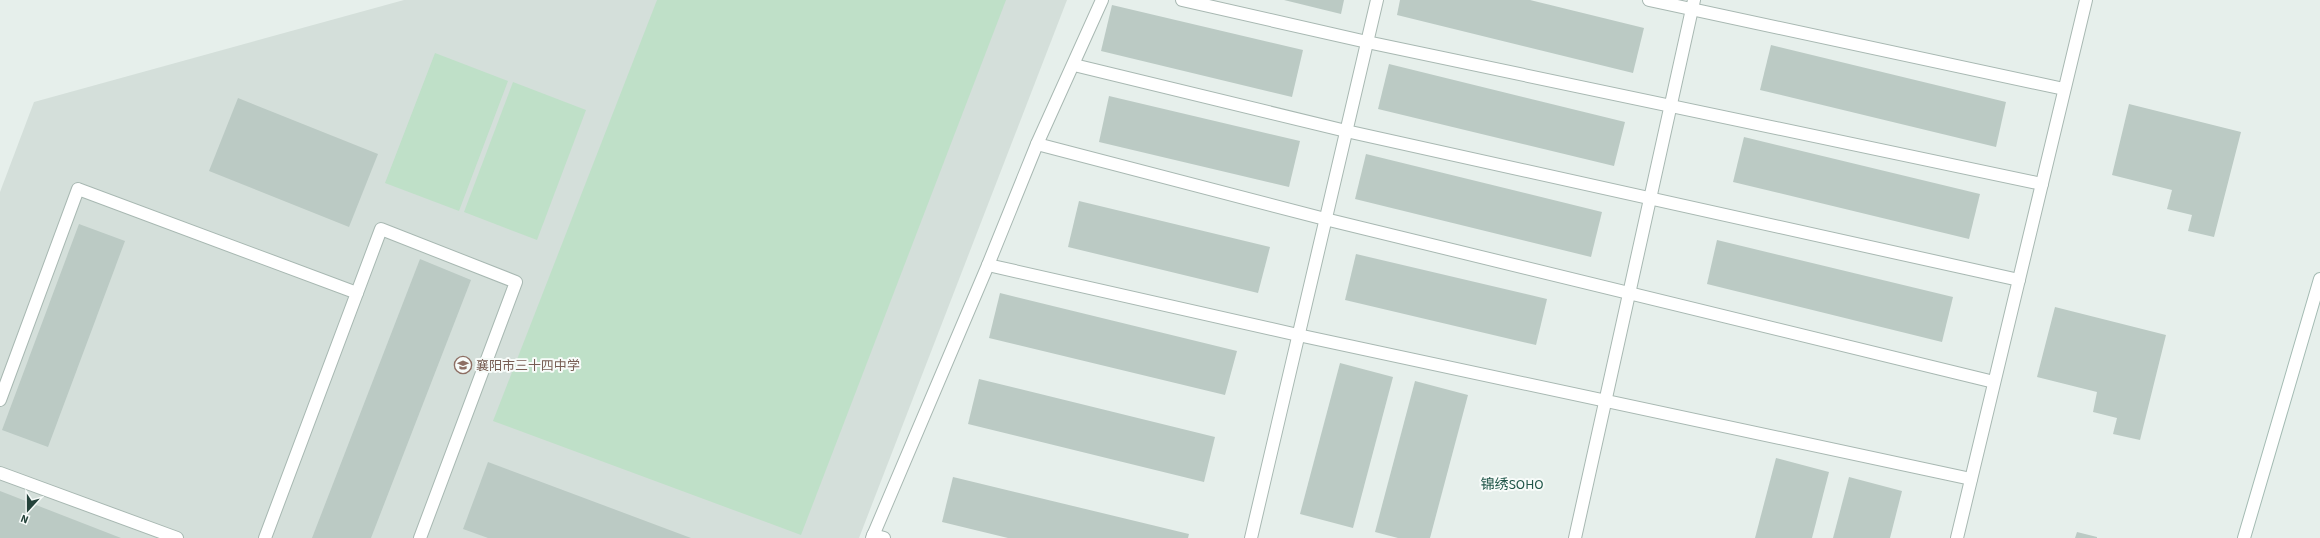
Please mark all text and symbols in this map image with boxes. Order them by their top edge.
school or university icon: 襄阳市三十四中学 [453,355,473,375]
place label: 襄阳市三十四中学 [476,357,580,375]
district label: 锦绣SOHO [1480,475,1544,495]
north arrow [8,490,48,530]
text: N [18,511,31,527]

